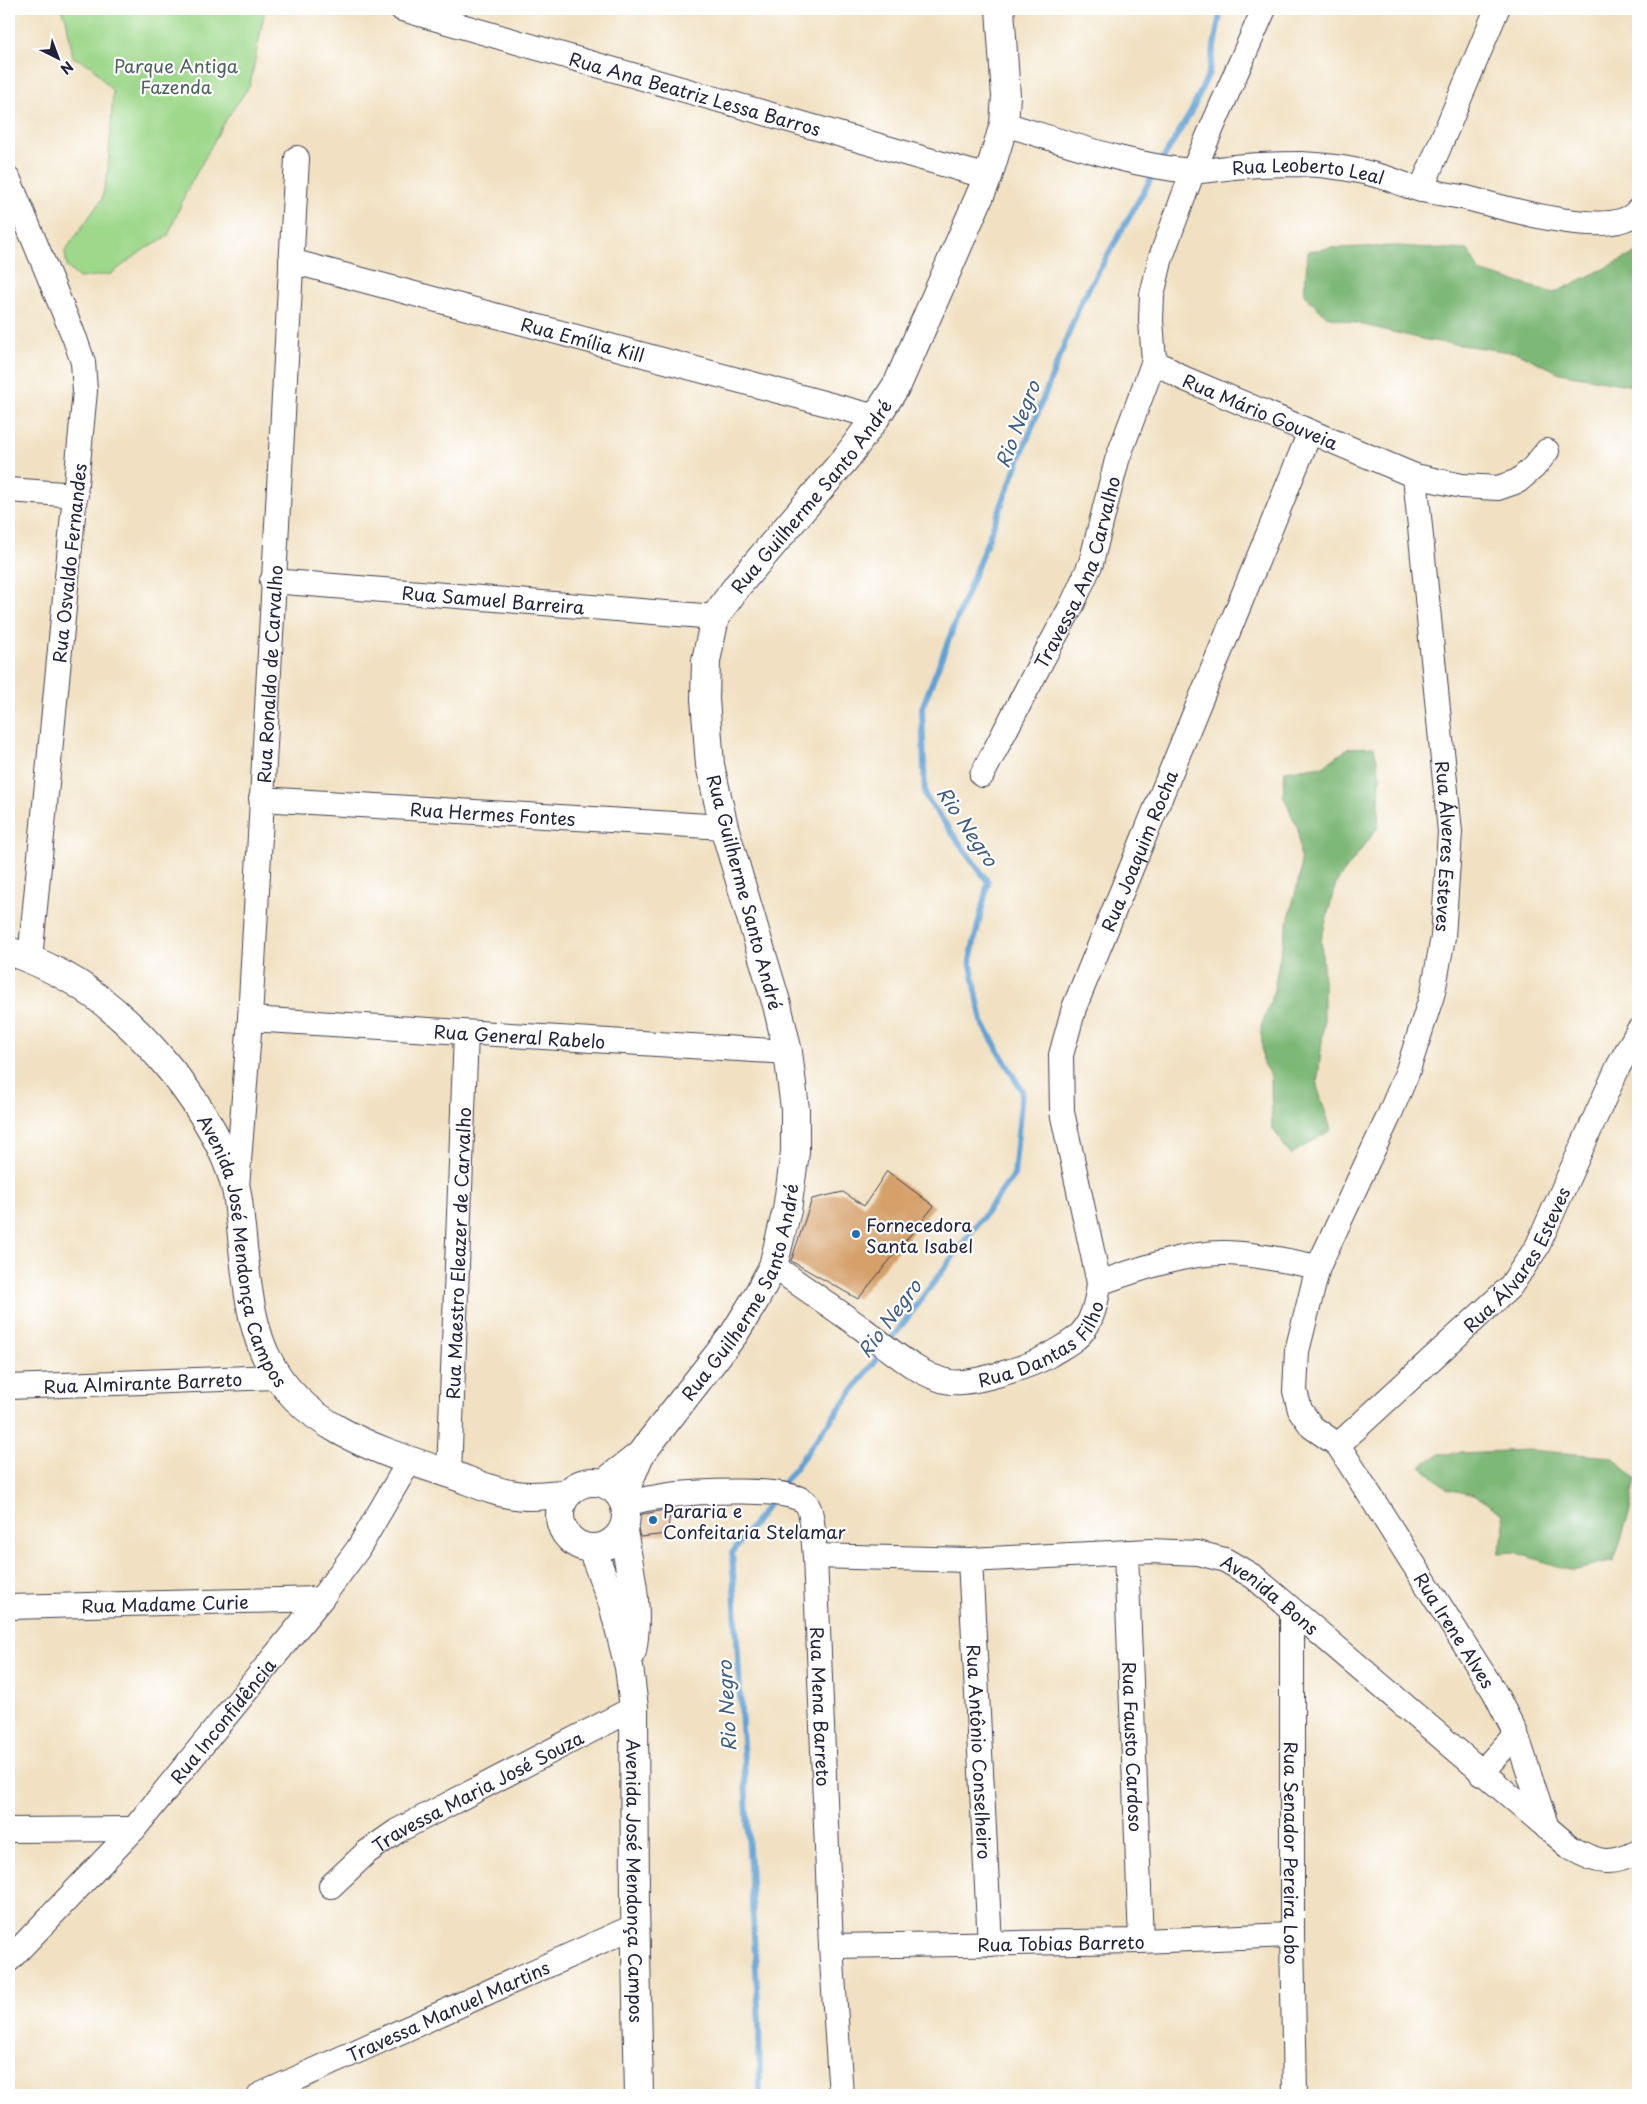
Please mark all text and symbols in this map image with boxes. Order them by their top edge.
north arrow [32,32,82,82]
street label: Rua Ana Beatriz Lessa Barros [566,44,824,142]
park label: Parque Antiga Fazenda [114,52,239,100]
text: N [56,57,78,80]
street label: Rua Leoberto Leal [1231,150,1388,190]
street label: Rua Emília Kill [518,309,648,368]
street label: Rua Mário Gouveia [1179,366,1343,456]
water label: Rio Negro [988,375,1047,471]
street label: Rua Guilherme Santo André [723,394,898,598]
street label: Rua Osvaldo Fernandes [45,462,93,664]
street label: Travessa Ana Carvalho [1027,473,1126,673]
street label: Rua Ronaldo de Carvalho [249,564,288,784]
street label: Rua Samuel Barreira [401,578,586,620]
street label: Rua Álveres Esteves [1430,759,1464,933]
street label: Rua Joaquim Rocha [1093,765,1184,935]
street label: Rua Guilherme Santo André [701,771,789,1013]
water label: Rio Negro [931,780,1006,873]
street label: Rua Hermes Fontes [409,795,576,831]
street label: Rua General Rabelo [433,1017,606,1054]
street label: Rua Maestro Eleazer de Carvalho [438,1107,477,1400]
street label: Avenida José Mendonça Campos [192,1109,294,1392]
street label: Rua Guilherme Santo André [674,1182,804,1406]
street label: Rua Álvares Esteves [1456,1182,1576,1338]
place label: Fornecedora Santa Isabel [866,1211,973,1259]
marker: Fornecedora Santa Isabel [850,1228,862,1240]
water label: Rio Negro [850,1272,928,1363]
street label: Rua Dantas Filho [975,1298,1109,1393]
street label: Rua Almirante Barreto [43,1365,243,1399]
place label: Pararia e Confeitaria Stelamar [663,1497,846,1545]
marker: Pararia e Confeitaria Stelamar [647,1514,659,1526]
street label: Avenida Bons [1216,1547,1325,1641]
street label: Rua Irene Alves [1408,1567,1502,1693]
street label: Rua Madame Curie [81,1587,249,1619]
street label: Rua Mena Barreto [804,1626,838,1787]
street label: Rua Antônio Conselheiro [961,1644,999,1860]
street label: Rua Inconfidência [163,1652,281,1789]
water label: Rio Negro [710,1659,742,1752]
street label: Rua Fausto Cardoso [1117,1661,1150,1832]
street label: Travessa Maria José Souza [366,1723,589,1858]
street label: Avenida José Mendonça Campos [621,1739,651,2023]
street label: Rua Senador Pereira Lobo [1278,1741,1306,1965]
street label: Rua Tobias Barreto [977,1927,1145,1957]
street label: Travessa Manuel Martins [342,1953,554,2068]

